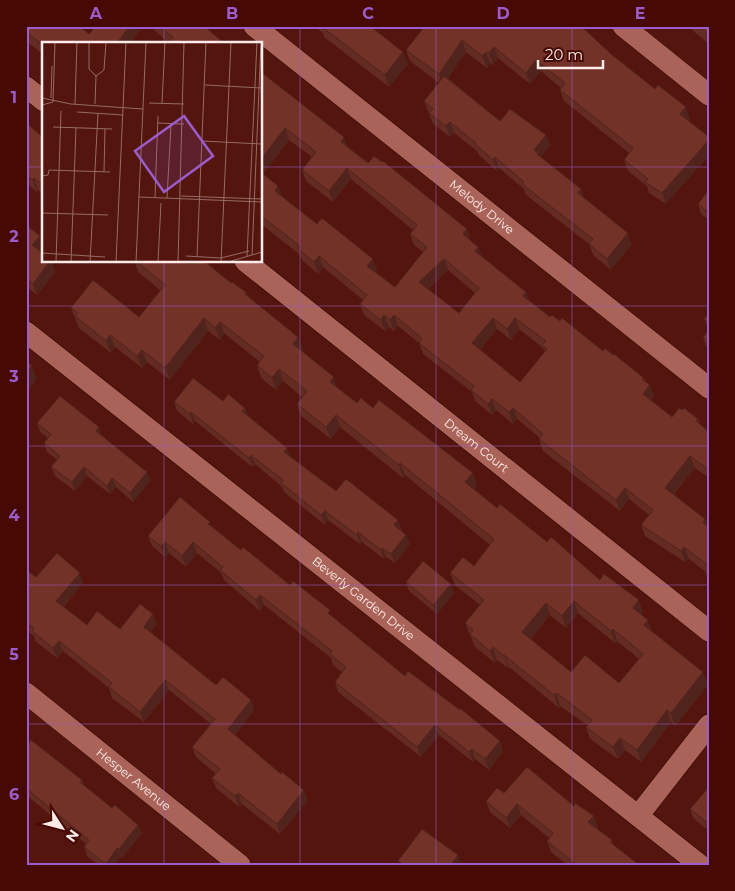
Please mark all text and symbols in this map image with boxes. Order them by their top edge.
text: A [89,4,103,23]
text: B [226,4,238,23]
text: C [362,4,374,23]
text: D [496,4,510,23]
text: E [635,4,645,23]
scale bar [538,38,602,70]
inset map [42,42,262,262]
text: 20 m [545,45,583,64]
text: 1 [11,88,17,107]
street label: Melody Drive [447,176,518,237]
text: 2 [9,227,19,246]
text: 3 [8,367,19,386]
street label: Dream Court [441,415,512,476]
text: 4 [8,506,20,525]
street label: Beverly Garden Drive [309,553,418,643]
text: 5 [9,645,19,664]
street label: Hesper Avenue [93,745,174,814]
text: 6 [9,785,19,804]
north arrow [38,804,88,854]
text: N [62,826,83,846]

